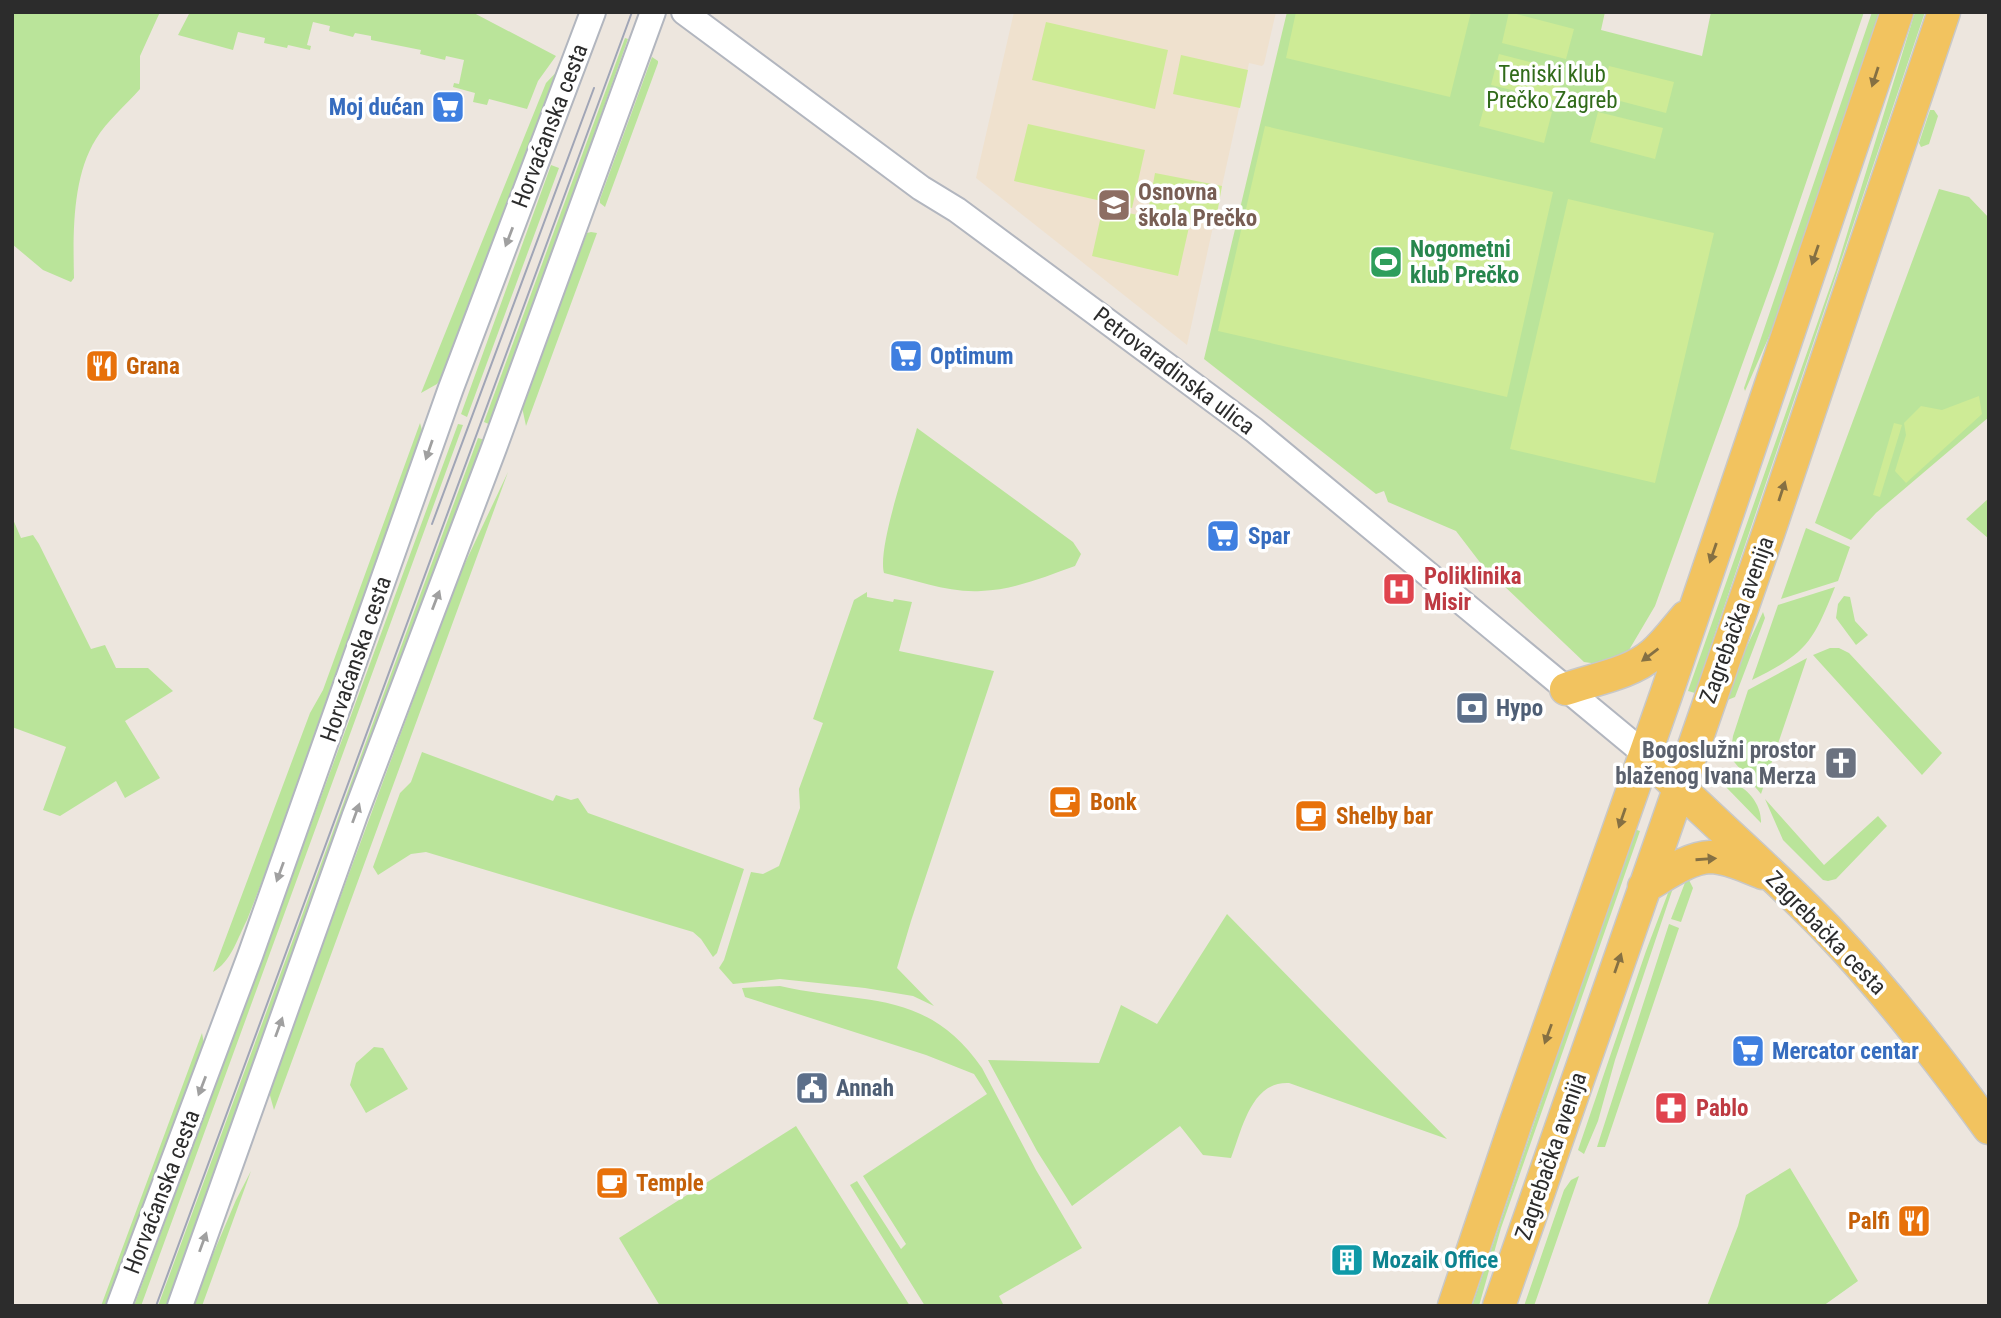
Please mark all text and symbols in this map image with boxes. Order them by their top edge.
street label: Horvaćanska cesta [506,40,594,212]
park label: Teniski klub Prečko Zagreb [1486,61,1618,114]
one-way arrow [1870,67,1880,88]
supermarket icon: Moj dućan [429,88,467,126]
place label: Moj dućan [329,94,424,121]
place label: Osnovna škola Prečko [1138,179,1257,232]
school or university icon: Osnovna škola Prečko [1095,186,1133,224]
one-way arrow [503,226,514,247]
place label: Nogometni klub Prečko [1410,236,1519,289]
sports icon: Nogometni klub Prečko [1367,243,1405,281]
one-way arrow [1809,245,1820,266]
street label: Petrovaradinska ulica [1088,302,1260,440]
supermarket icon: Optimum [887,337,925,375]
place label: Optimum [930,343,1014,370]
restaurant icon: Grana [83,347,121,385]
place label: Grana [126,353,180,380]
one-way arrow [423,439,434,460]
one-way arrow [1777,481,1788,502]
supermarket icon: Spar [1204,517,1242,555]
place label: Spar [1248,523,1291,550]
street label: Zagrebačka avenija [1694,533,1780,707]
one-way arrow [1708,543,1718,564]
place label: Poliklinika Misir [1424,563,1522,616]
hospital icon: Poliklinika Misir [1380,570,1418,608]
street label: Horvaćanska cesta [315,573,397,745]
one-way arrow [431,590,442,611]
one-way arrow [1641,648,1659,663]
bank icon: Hypo [1453,689,1491,727]
place label: Hypo [1496,695,1543,722]
place label: Bogoslužni prostor blaženog Ivana Merza [1615,737,1816,790]
church icon: Bogoslužni prostor blaženog Ivana Merza [1822,744,1860,782]
cafe icon: Bonk [1046,783,1084,821]
place label: Bonk [1090,789,1138,816]
cafe icon: Shelby bar [1292,797,1330,835]
one-way arrow [351,803,362,824]
place label: Shelby bar [1336,803,1434,830]
one-way arrow [1616,808,1627,829]
one-way arrow [1695,853,1717,864]
one-way arrow [274,862,285,883]
street label: Zagrebačka cesta [1760,866,1892,1000]
one-way arrow [1613,953,1624,974]
one-way arrow [274,1017,285,1038]
one-way arrow [1542,1023,1553,1044]
supermarket icon: Mercator centar [1729,1032,1767,1070]
place label: Mercator centar [1772,1038,1919,1065]
public building icon: Annah [793,1069,831,1107]
street label: Zagrebačka avenija [1510,1069,1592,1243]
one-way arrow [196,1075,207,1096]
place label: Annah [836,1075,894,1102]
pharmacy icon: Pablo [1652,1089,1690,1127]
place label: Pablo [1696,1095,1748,1122]
street label: Horvaćanska cesta [118,1106,206,1278]
cafe icon: Temple [593,1164,631,1202]
place label: Temple [636,1170,704,1197]
restaurant icon: Palfi [1895,1202,1933,1240]
place label: Palfi [1848,1208,1890,1235]
one-way arrow [198,1231,209,1252]
building icon: Mozaik Office [1328,1241,1366,1279]
place label: Mozaik Office [1372,1247,1498,1274]

